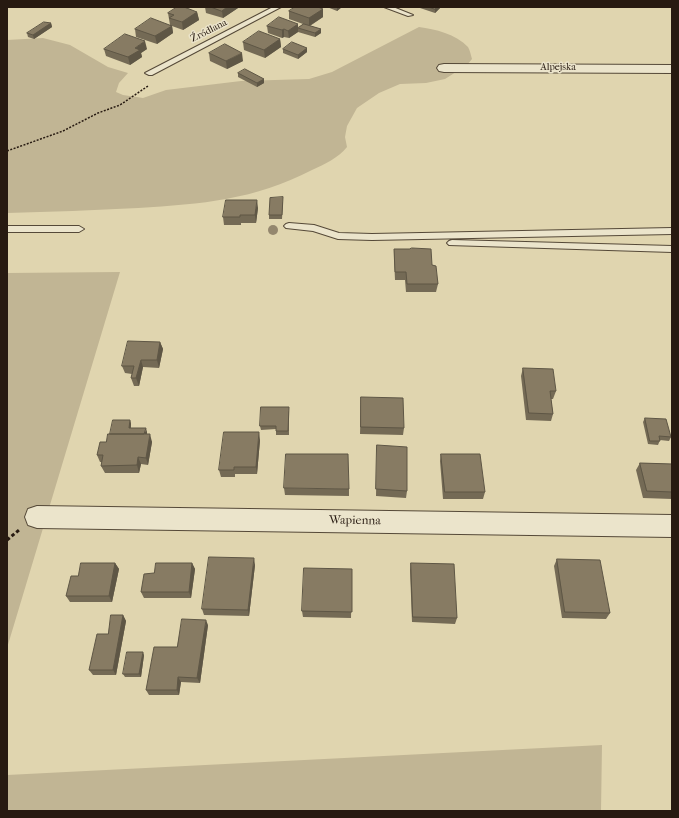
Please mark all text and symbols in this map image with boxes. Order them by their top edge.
street label: Źródlana [189,17,229,45]
street label: Alpejska [540,62,576,74]
street label: Wapienna [329,513,381,529]

